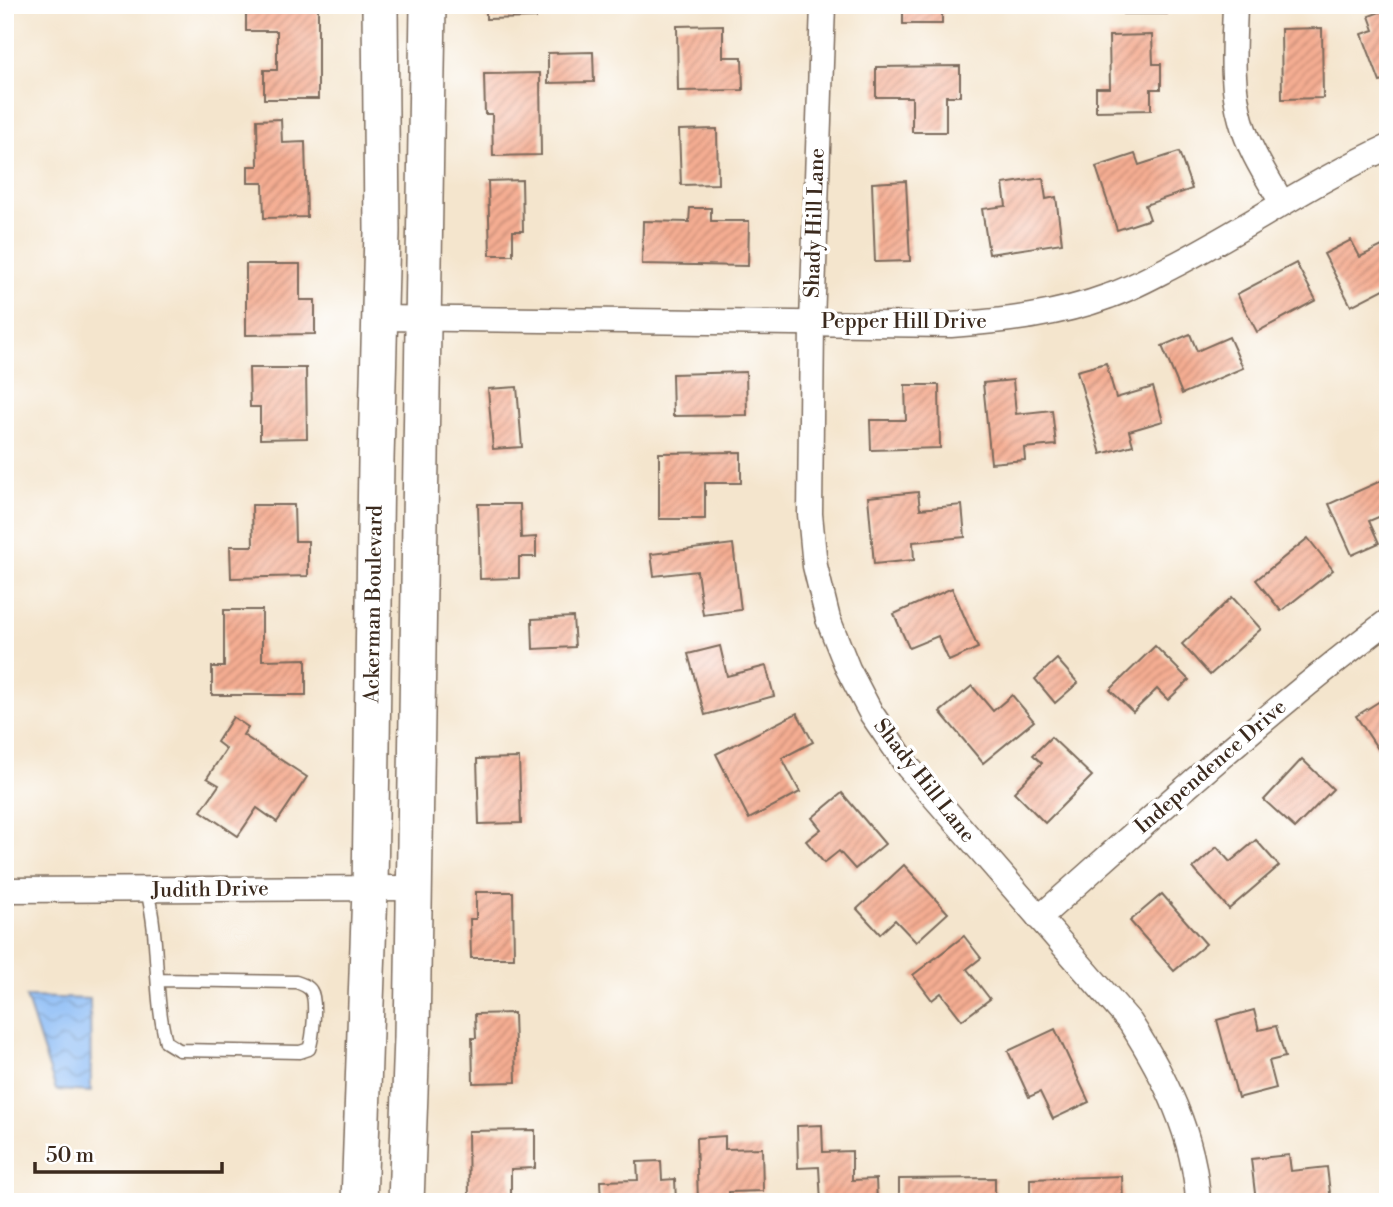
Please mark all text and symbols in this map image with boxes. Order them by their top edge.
street label: Shady Hill Lane [799,148,831,298]
street label: Pepper Hill Drive [821,309,987,335]
street label: Ackerman Boulevard [359,505,389,704]
street label: Independence Drive [1130,694,1292,840]
street label: Shady Hill Lane [868,714,980,848]
street label: Judith Drive [150,876,269,904]
scale bar [35,1130,222,1174]
text: 50 m [46,1143,94,1169]

